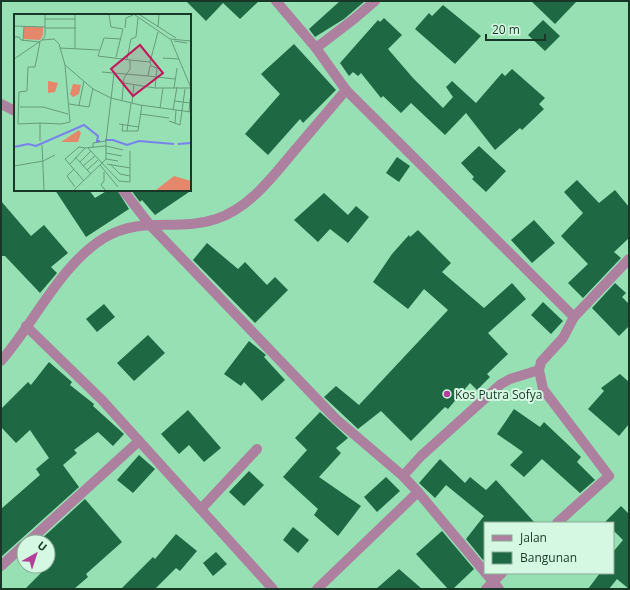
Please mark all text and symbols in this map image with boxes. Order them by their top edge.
inset map [14,14,191,191]
scale bar [486,16,545,42]
text: 20 m [492,21,520,38]
place label: Kos Putra Sofya [455,386,542,403]
marker: Kos Putra Sofya [442,389,452,399]
legend [484,522,614,574]
text: Jalan [519,529,547,546]
north arrow [16,534,56,574]
text: U [35,537,51,554]
text: Bangunan [520,549,577,566]

